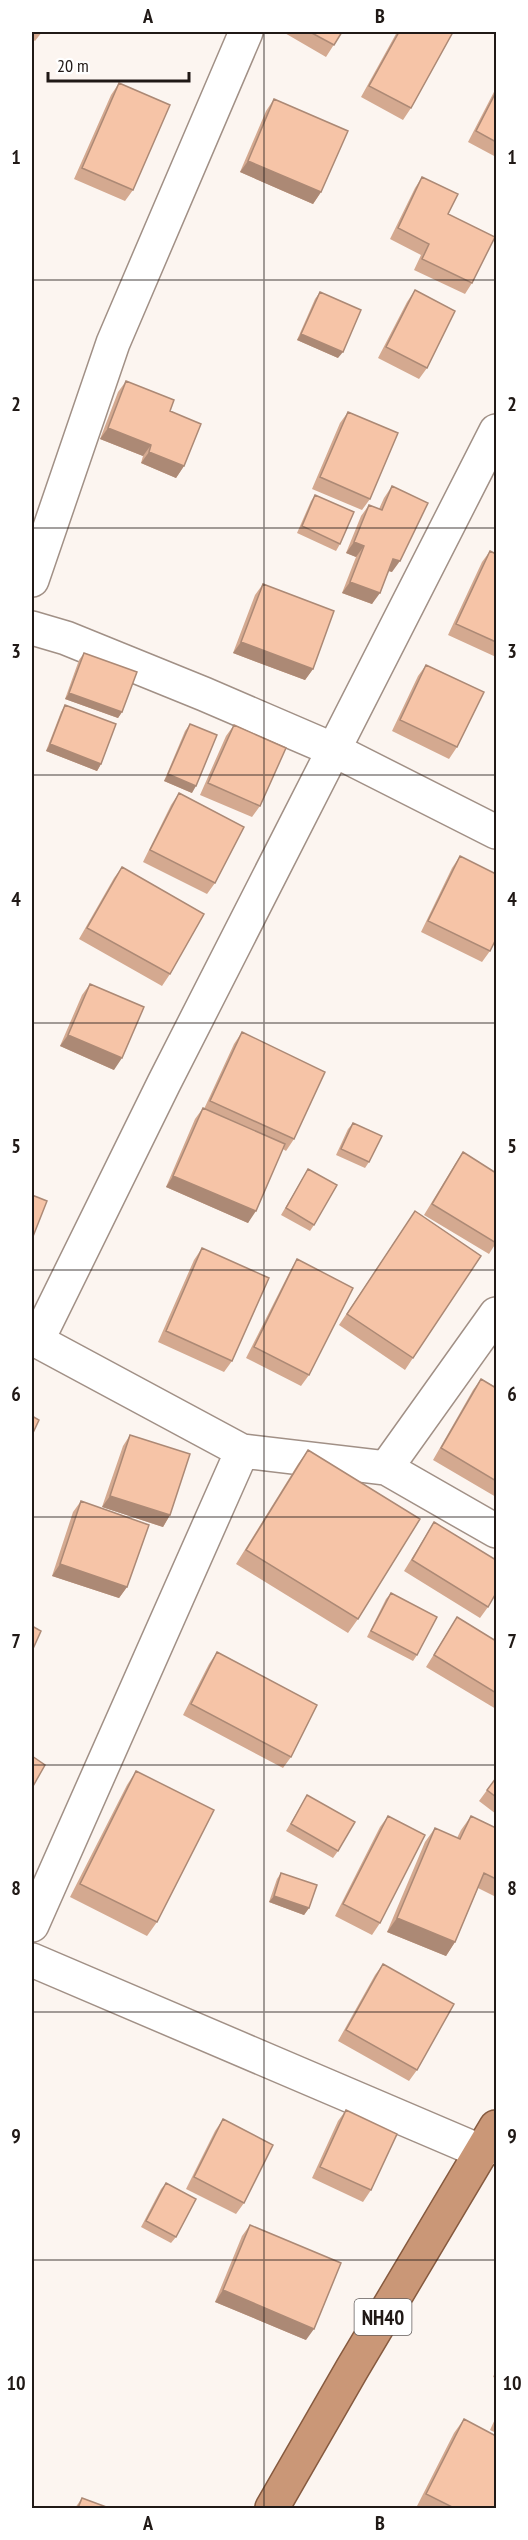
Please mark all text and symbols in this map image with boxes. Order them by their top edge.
text: A [142,3,154,29]
text: B [375,3,385,29]
scale bar [48,45,189,83]
text: 20 m [57,54,89,77]
text: 1 [11,144,21,170]
text: 1 [507,144,517,170]
text: 2 [11,391,21,417]
text: 2 [507,391,517,417]
text: 3 [11,638,21,664]
text: 3 [507,638,517,664]
text: 4 [11,886,21,912]
text: 4 [507,886,517,912]
text: 5 [11,1133,21,1159]
text: 5 [507,1133,517,1159]
text: 6 [11,1381,21,1407]
text: 6 [507,1381,517,1407]
text: 7 [11,1628,21,1654]
text: 7 [507,1628,517,1654]
text: 8 [11,1875,21,1901]
text: 8 [507,1875,517,1901]
text: 9 [11,2123,21,2149]
text: 9 [507,2123,517,2149]
road number: NH40 [354,2299,412,2335]
text: 10 [6,2370,26,2396]
text: 10 [502,2370,522,2396]
text: A [142,2510,154,2536]
text: B [375,2510,385,2536]

